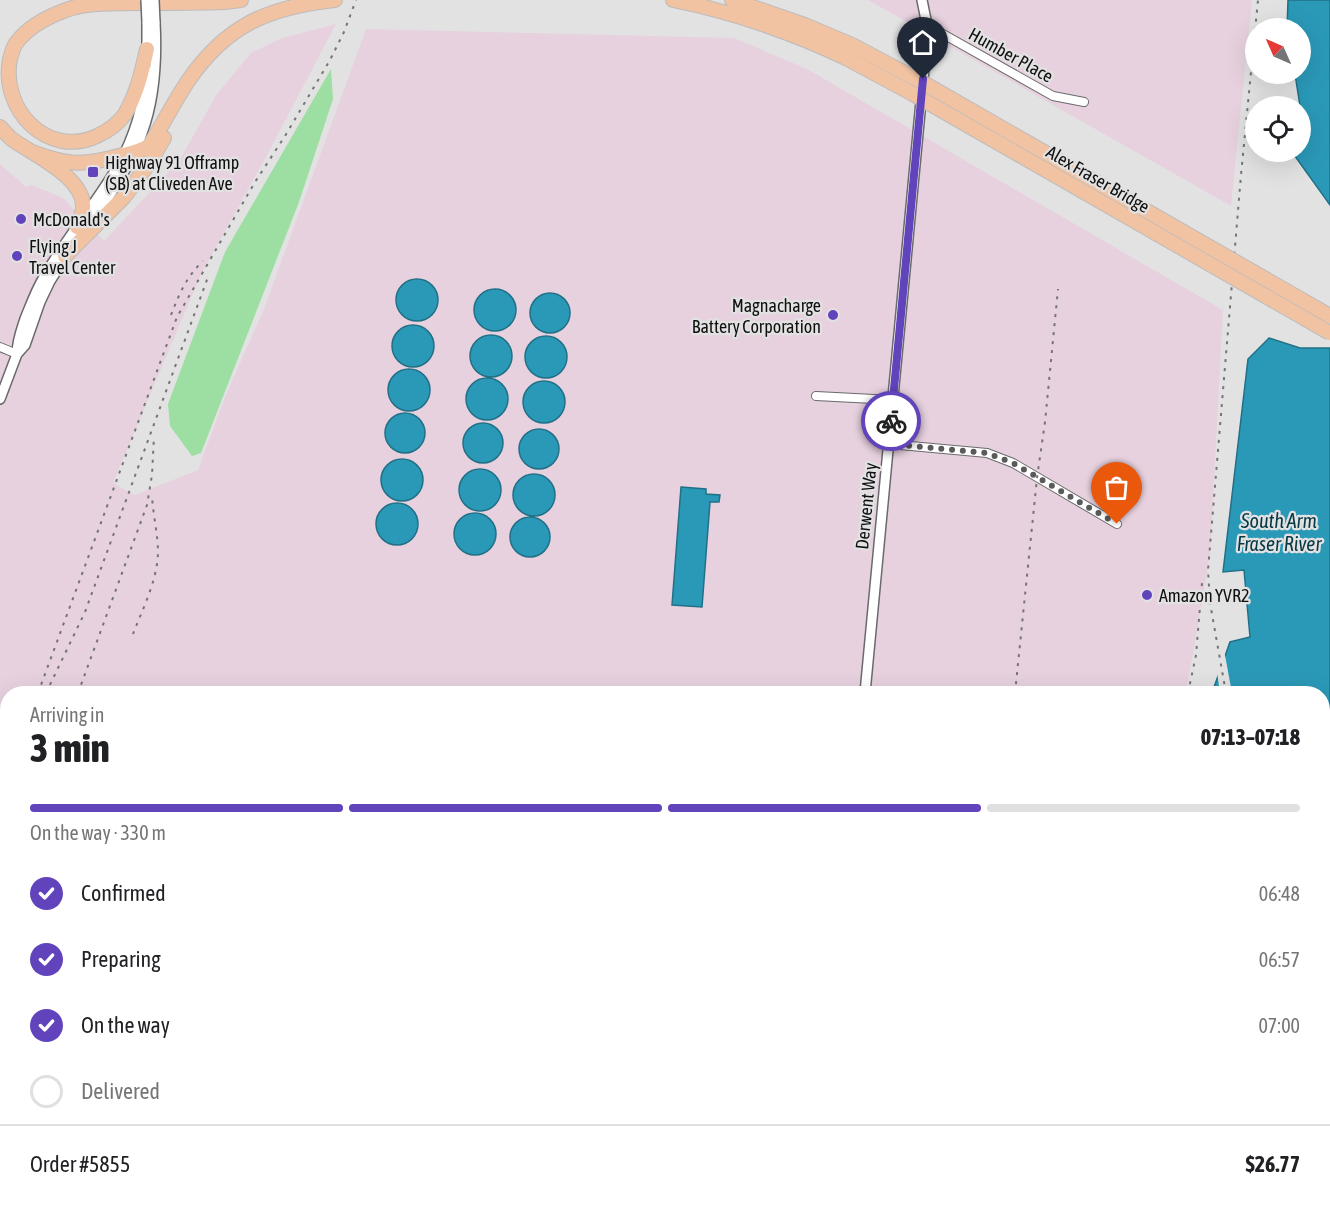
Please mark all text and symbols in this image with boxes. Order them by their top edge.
pin [897,17,948,79]
north arrow [1245,18,1311,84]
map controls [1245,18,1311,162]
street label: Humber Place [965,23,1057,87]
icon: home [906,26,939,59]
button: locate [1245,96,1311,162]
street label: Alex Fraser Bridge [1043,141,1153,217]
place label: Highway 91 Offramp (SB) at Cliveden Ave [105,152,239,194]
marker: Highway 91 Offramp (SB) at Cliveden Ave [86,165,100,179]
place label: McDonald's [33,209,110,230]
marker: McDonald's [14,212,28,226]
place label: Flying J Travel Center [29,236,116,278]
marker: Flying J Travel Center [10,249,24,263]
place label: Magnacharge Battery Corporation [692,295,821,337]
marker: Magnacharge Battery Corporation [826,308,840,322]
courier [861,391,921,451]
icon: bike [875,405,908,438]
street label: Derwent Way [851,462,881,550]
pin [1091,462,1142,524]
icon: bag [1100,471,1133,504]
water label: South Arm Fraser River [1237,509,1322,555]
place label: Amazon YVR2 [1159,585,1249,606]
marker: Amazon YVR2 [1140,588,1154,602]
text: Arriving in [30,703,104,726]
text: 07:13–07:18 [1201,724,1300,750]
text: 3 min [30,726,110,770]
text: On the way · 330 m [30,821,166,844]
icon: check [30,877,63,910]
text: Confirmed [81,880,166,906]
text: 06:48 [1259,882,1300,905]
icon: check [30,943,63,976]
text: Preparing [81,946,161,972]
text: 06:57 [1259,948,1300,971]
icon: check [30,1009,63,1042]
text: On the way [81,1012,170,1038]
text: 07:00 [1258,1014,1300,1037]
text: Delivered [81,1078,160,1104]
text: Order #5855 [30,1151,130,1177]
text: $26.77 [1245,1151,1300,1177]

